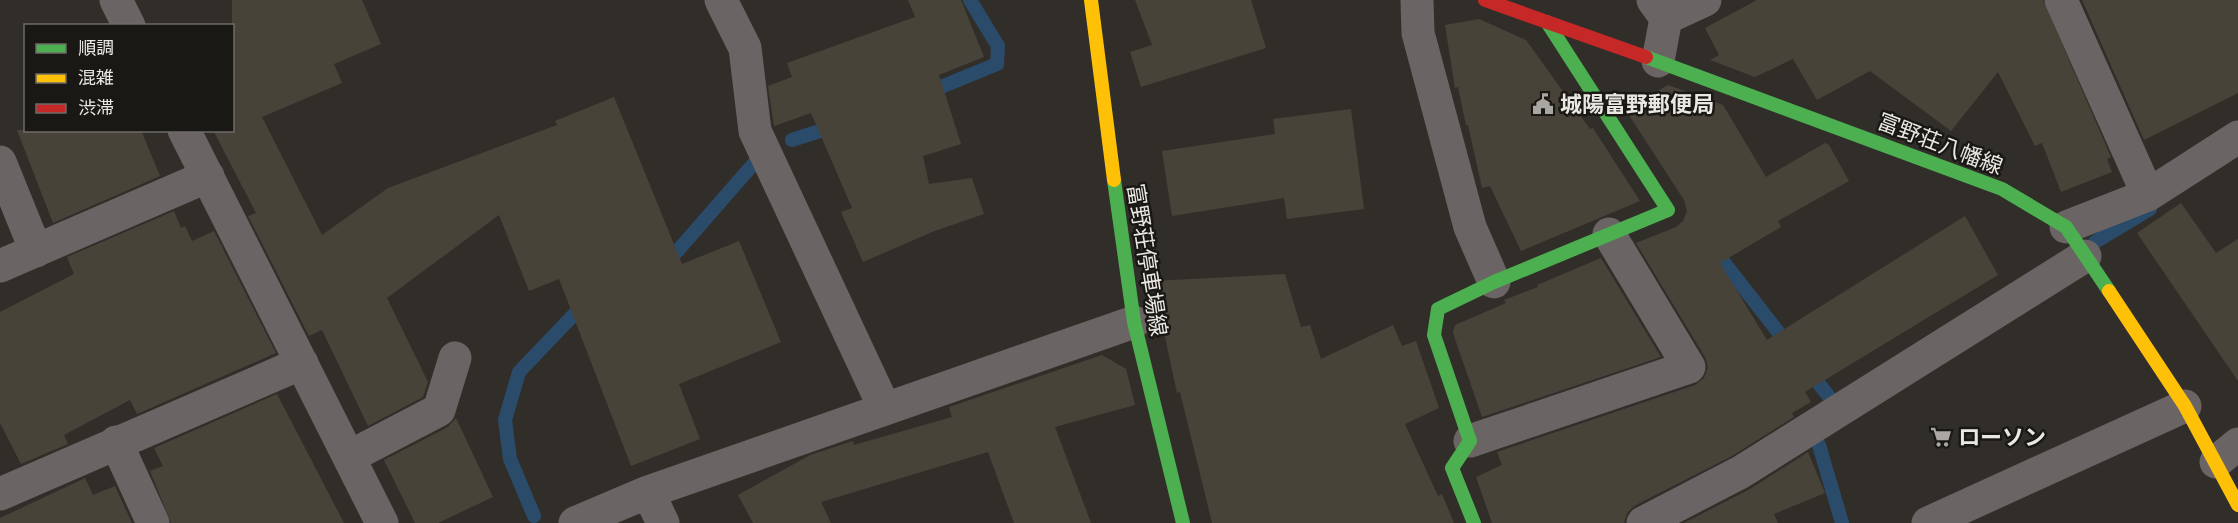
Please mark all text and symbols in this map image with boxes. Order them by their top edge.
legend [24,24,234,132]
text: 順調 [78,37,114,59]
text: 混雑 [78,67,114,89]
place label: 城陽富野郵便局 [1560,91,1714,118]
public building icon: 城陽富野郵便局 [1531,92,1555,116]
text: 渋滞 [78,97,114,119]
street label: 富野荘八幡線 [1874,108,2006,180]
street label: 富野荘停車場線 [1122,182,1172,338]
place label: ローソン [1958,424,2046,451]
supermarket icon: ローソン [1929,425,1953,449]

